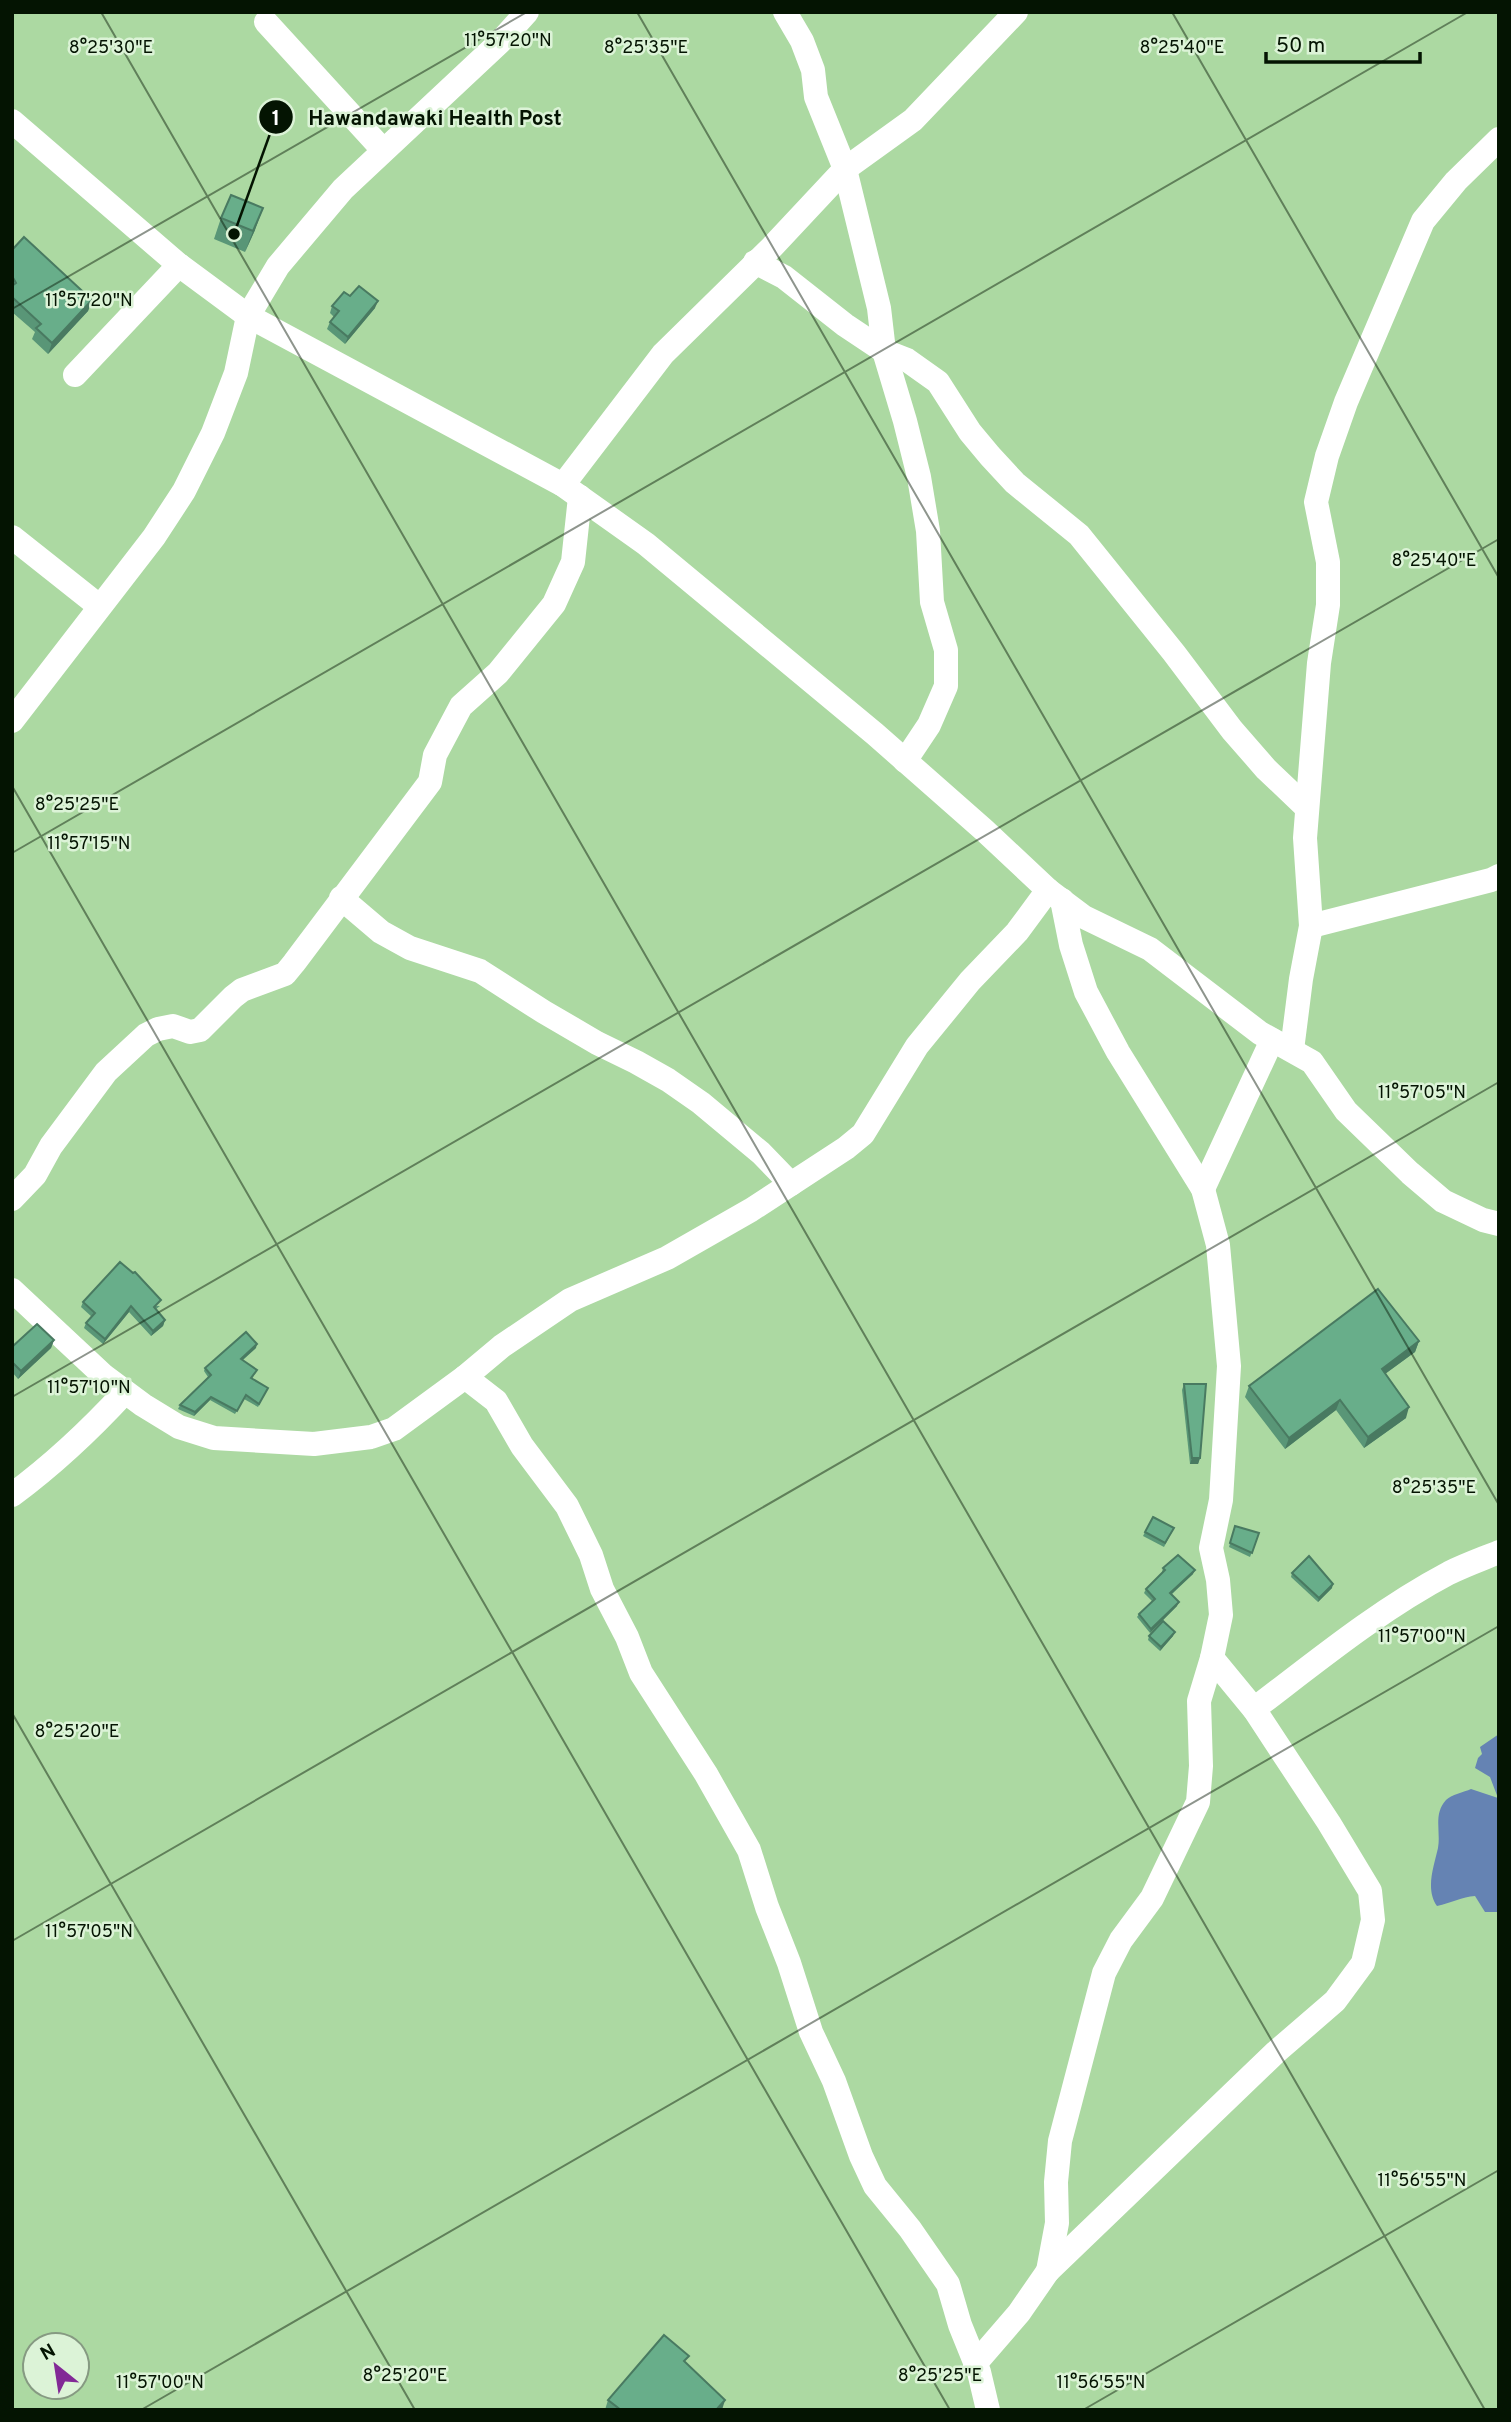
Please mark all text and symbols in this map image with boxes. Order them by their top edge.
scale bar [1266,21,1420,65]
text: 11°57'20"N [464,30,552,53]
text: 50 m [1276,33,1325,60]
text: 8°25'30"E [69,37,153,60]
text: 8°25'35"E [604,37,688,60]
text: 8°25'40"E [1139,37,1225,60]
callout: Hawandawaki Health Post [259,96,575,138]
text: 1 [272,106,280,133]
text: Hawandawaki Health Post [308,106,562,133]
text: 11°57'20"N [45,290,133,313]
text: 8°25'40"E [1391,550,1477,573]
text: 8°25'25"E [35,794,119,817]
text: 11°57'15"N [48,833,130,856]
text: 11°57'05"N [1378,1082,1466,1105]
text: 11°57'10"N [47,1377,131,1400]
text: 8°25'35"E [1392,1477,1476,1500]
text: 11°57'00"N [1378,1626,1466,1649]
text: 8°25'20"E [34,1721,120,1744]
text: 11°57'05"N [45,1921,133,1944]
text: 11°56'55"N [1378,2170,1466,2193]
north arrow [21,2331,91,2401]
text: N [37,2339,60,2367]
text: 8°25'20"E [362,2365,448,2388]
text: 8°25'25"E [898,2365,982,2388]
text: 11°57'00"N [116,2372,204,2395]
text: 11°56'55"N [1057,2372,1145,2395]

